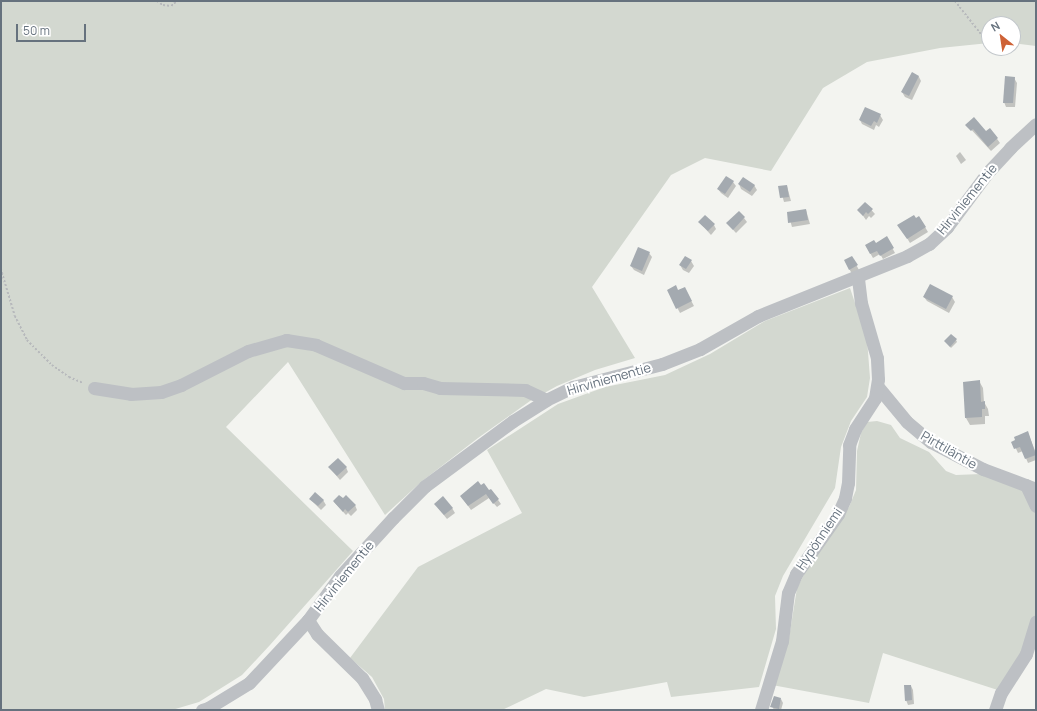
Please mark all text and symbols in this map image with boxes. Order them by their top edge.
scale bar [18,16,88,42]
north arrow [981,16,1021,56]
text: N [988,18,1002,35]
text: 50 m [23,22,50,39]
street label: Hirviniementie [934,161,1000,237]
street label: Hirviniementie [565,360,653,398]
street label: Pirttiläntie [918,428,980,472]
street label: Hypönniemi [793,505,845,573]
street label: Hirviniementie [311,538,377,614]

